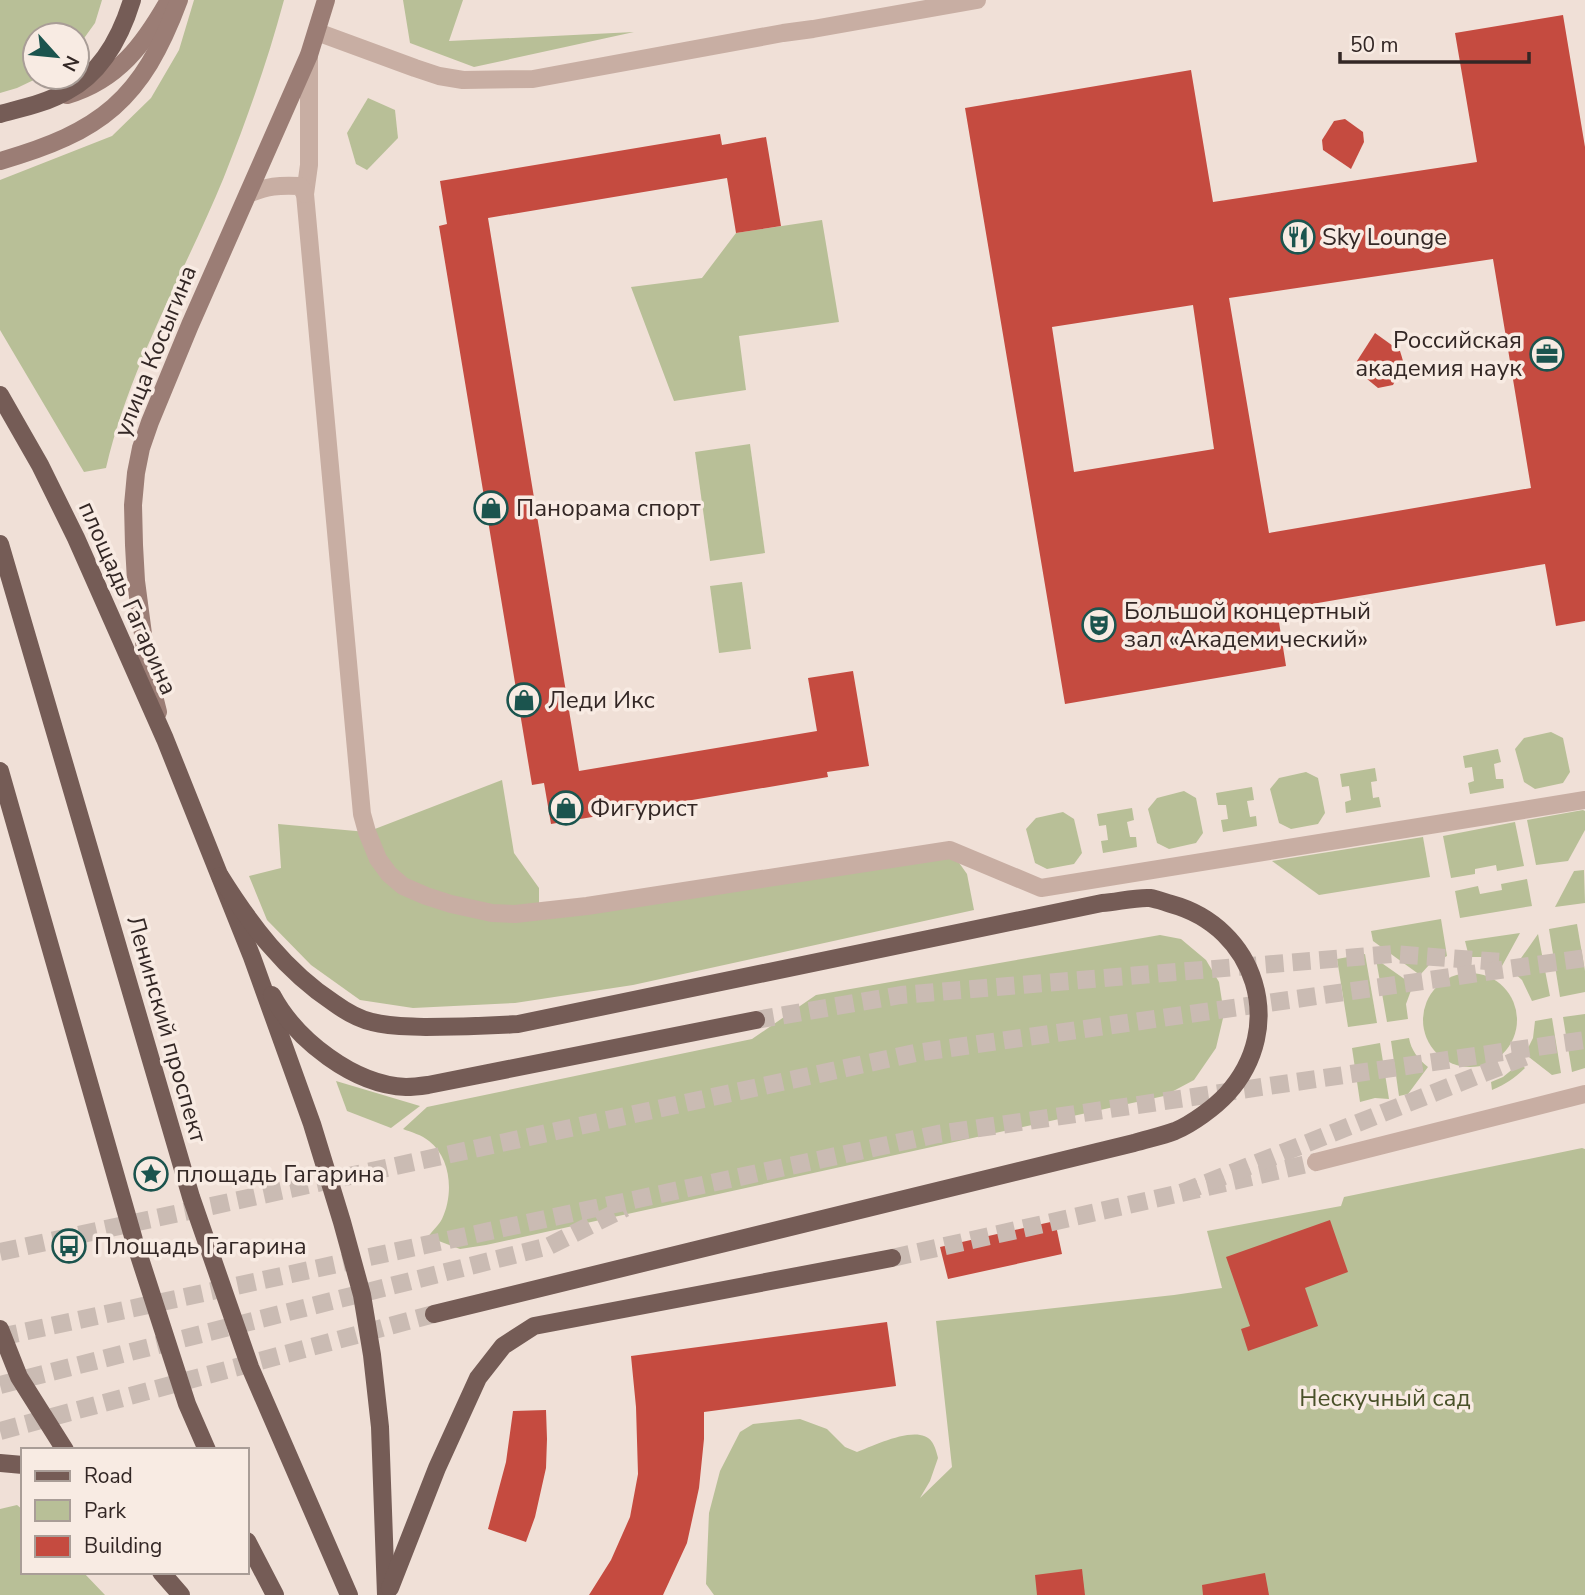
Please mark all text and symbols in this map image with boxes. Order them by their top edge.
north arrow [21,21,91,91]
scale bar [1340,21,1529,65]
text: 50 m [1350,31,1399,59]
text: N [55,51,85,76]
restaurant icon: Sky Lounge [1279,218,1317,256]
place label: Sky Lounge [1322,221,1447,253]
street label: улица Косыгина [106,261,204,441]
place label: Российская академия наук [1355,324,1522,384]
office icon: Российская академия наук [1528,335,1566,373]
shop icon: Панорама спорт [472,489,510,527]
place label: Панорама спорт [516,492,701,524]
street label: площадь Гагарина [71,496,185,700]
place label: Большой концертный зал «Академический» [1124,595,1371,655]
theatre icon: Большой концертный зал «Академический» [1080,606,1118,644]
shop icon: Леди Икс [505,681,543,719]
place label: Леди Икс [548,684,655,716]
shop icon: Фигурист [547,789,585,827]
place label: Фигурист [590,792,698,824]
street label: Ленинский проспект [119,912,215,1147]
place icon: площадь Гагарина [132,1155,170,1193]
place label: площадь Гагарина [176,1158,385,1190]
bus stop icon: Площадь Гагарина [50,1227,88,1265]
place label: Площадь Гагарина [94,1230,307,1262]
park label: Нескучный сад [1299,1382,1471,1414]
legend [21,1448,248,1574]
text: Road [84,1462,133,1490]
text: Park [84,1497,126,1525]
text: Building [84,1532,162,1560]

